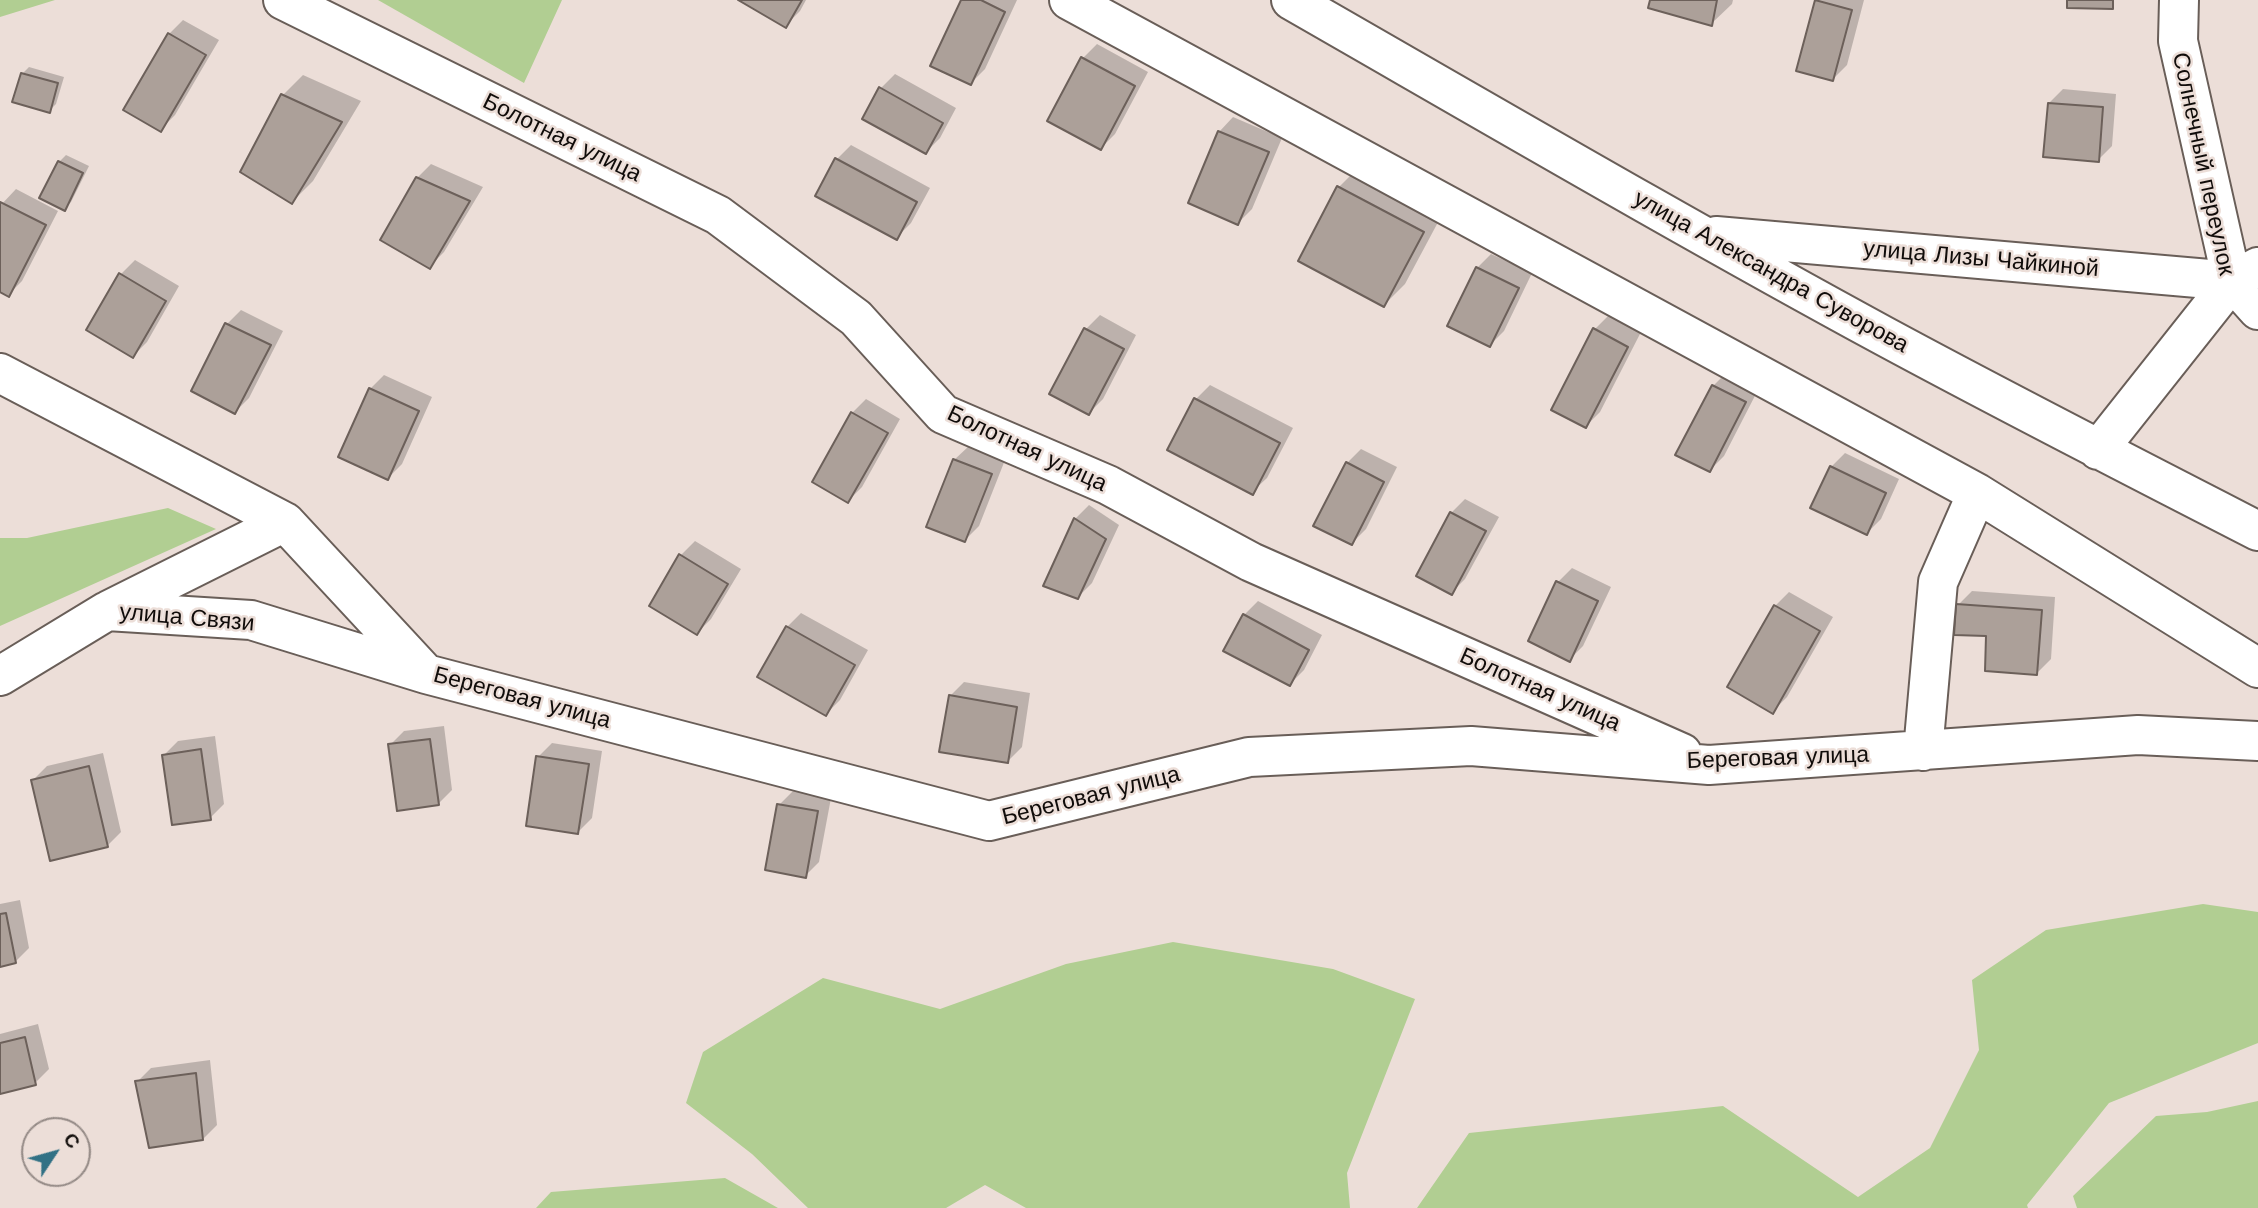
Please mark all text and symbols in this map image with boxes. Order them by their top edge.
street label: Солнечный переулок [2166,50,2240,278]
street label: Болотная улица [478,88,646,188]
street label: улица Александра Суворова [1629,185,1913,359]
street label: улица Лизы Чайкиной [1862,235,2100,283]
street label: Болотная улица [943,400,1111,498]
street label: улица Связи [118,598,256,638]
street label: Болотная улица [1455,642,1625,738]
street label: Береговая улица [430,661,614,735]
street label: Береговая улица [1686,741,1870,775]
street label: Береговая улица [999,761,1183,831]
north arrow [21,1117,91,1187]
text: С [58,1128,85,1153]

